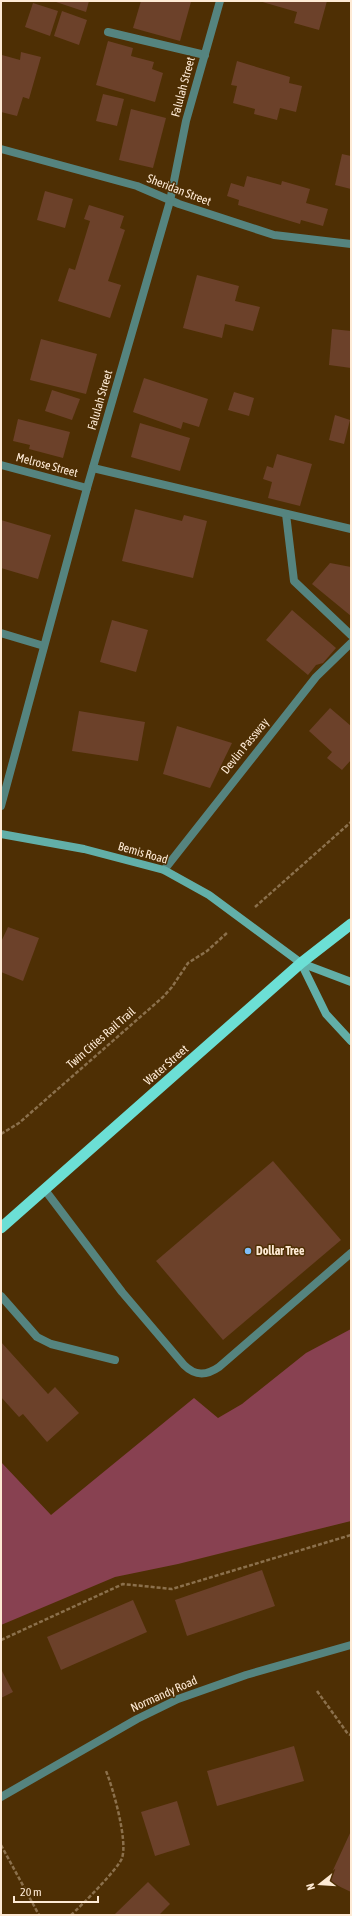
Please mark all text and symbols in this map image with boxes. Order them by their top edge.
street label: Falulah Street [168,55,198,119]
street label: Sheridan Street [145,171,214,209]
street label: Falulah Street [85,368,115,432]
street label: Melrose Street [15,450,80,480]
street label: Devlin Passway [218,715,272,777]
street label: Bemis Road [116,839,170,867]
street label: Twin Cities Rail Trail [64,1004,139,1072]
street label: Water Street [141,1042,191,1088]
place label: Dollar Tree [256,1244,305,1258]
marker: Dollar Tree [243,1246,253,1256]
street label: Normandy Road [128,1673,200,1715]
north arrow [300,1864,340,1904]
scale bar [14,1878,98,1904]
text: N [304,1882,317,1892]
text: 20 m [20,1885,42,1899]

